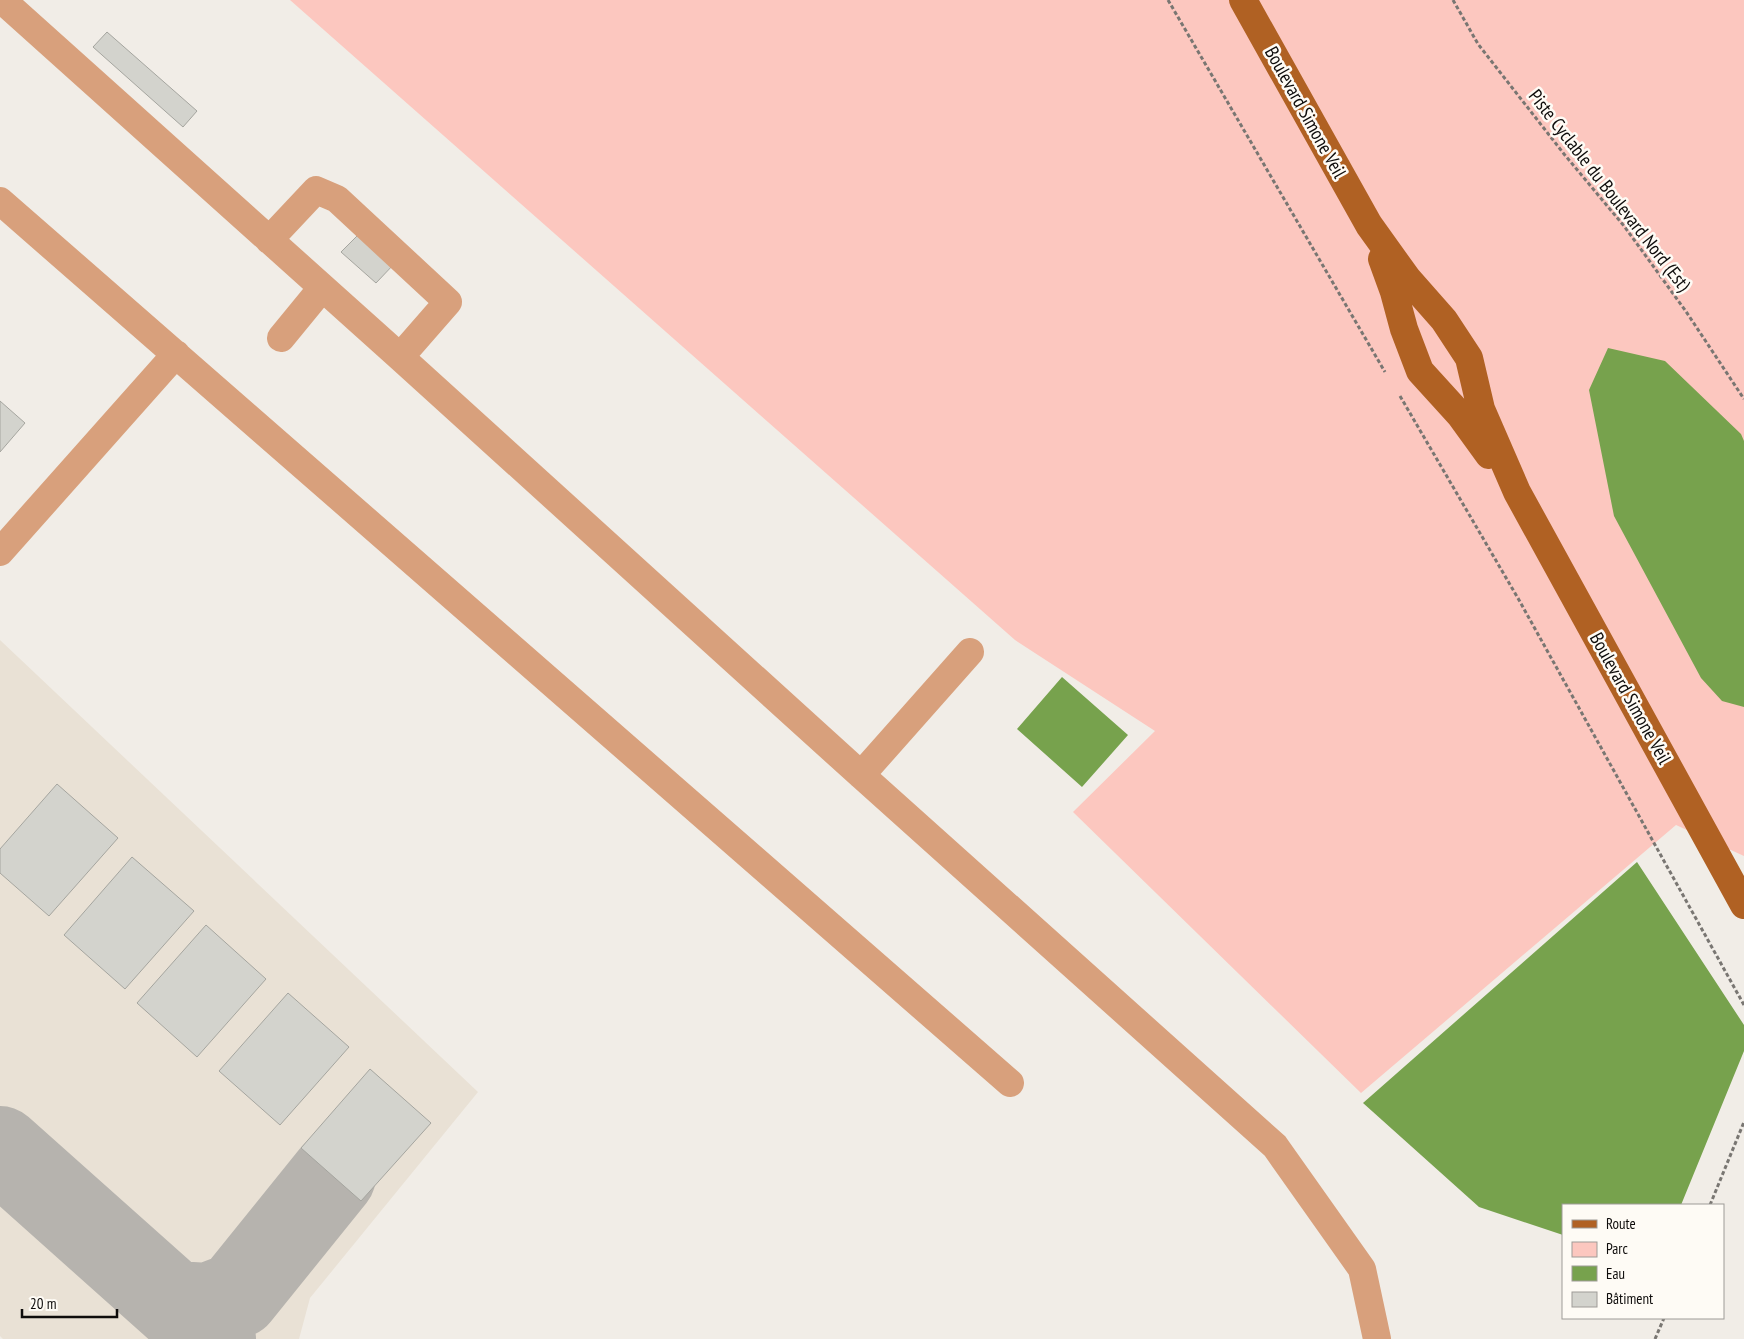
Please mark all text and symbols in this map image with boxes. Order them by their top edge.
street label: Boulevard Simone Veil [1260,42,1352,182]
street label: Piste Cyclable du Boulevard Nord (Est) [1524,84,1697,296]
street label: Boulevard Simone Veil [1585,628,1677,768]
legend [1562,1204,1724,1319]
text: Route [1606,1214,1636,1233]
text: Parc [1606,1239,1628,1258]
text: Eau [1606,1264,1625,1283]
scale bar [22,1286,118,1318]
text: Bâtiment [1606,1289,1653,1308]
text: 20 m [30,1294,56,1313]

